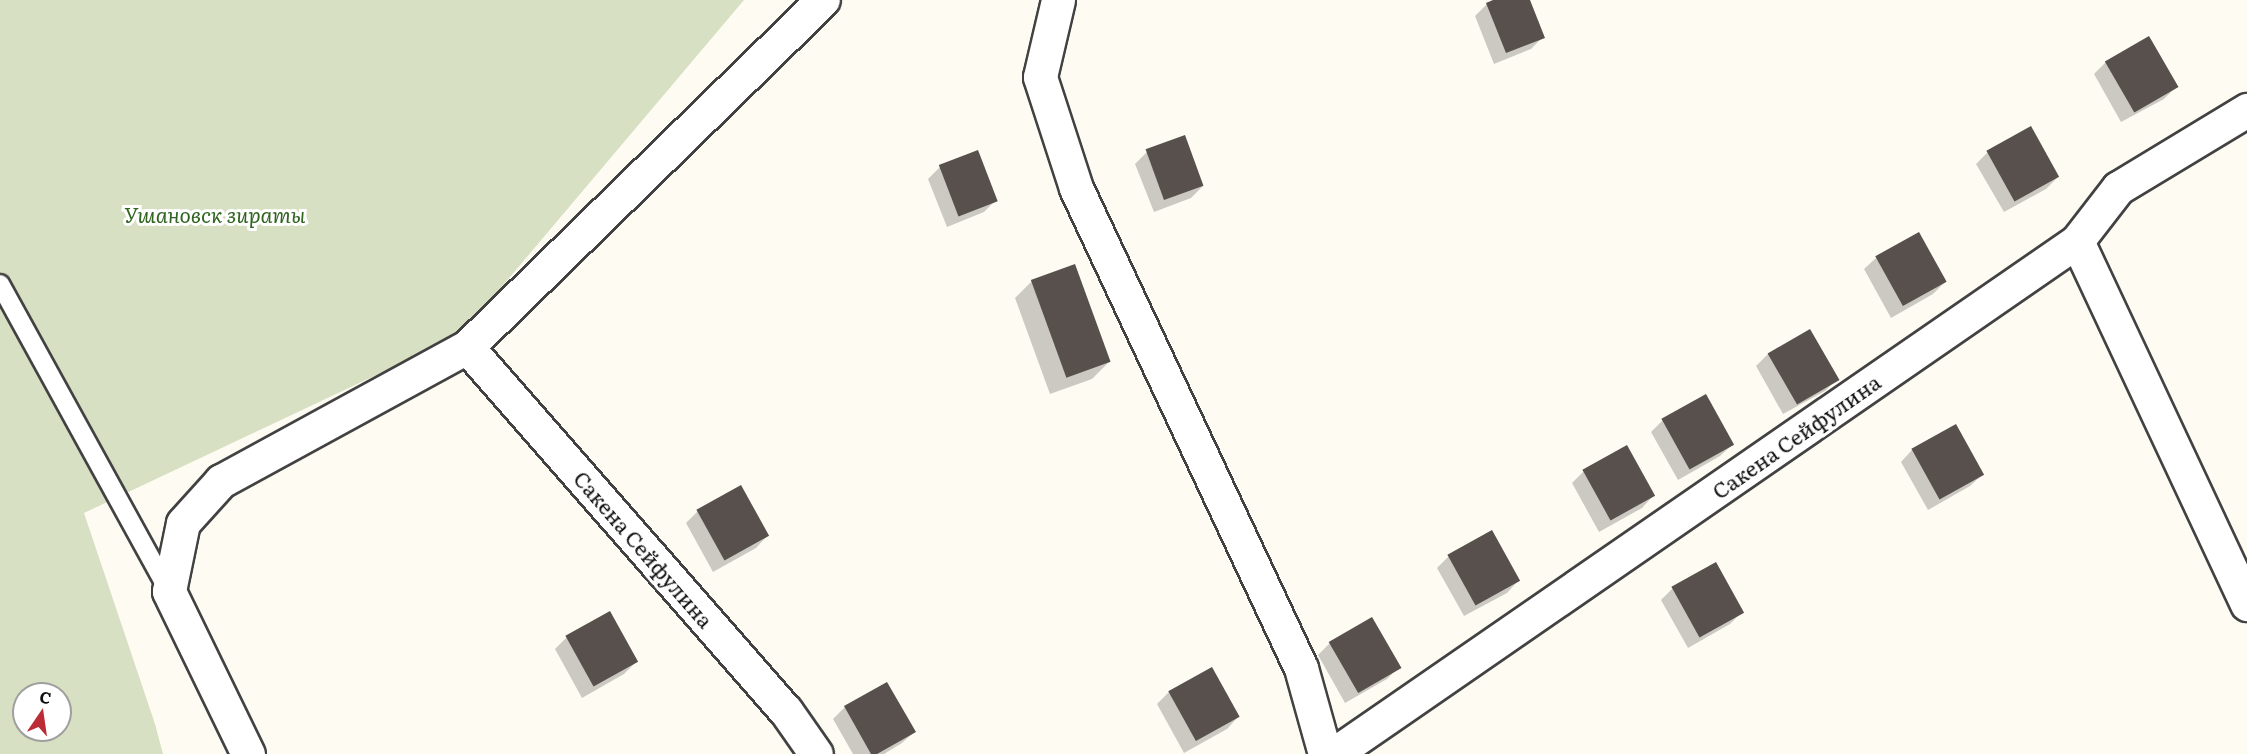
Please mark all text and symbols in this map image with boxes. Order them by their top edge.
park label: Ушановск зираты [124,201,306,227]
street label: Сакена Сейфулина [1707,369,1885,503]
street label: Сакена Сейфулина [569,466,719,632]
north arrow [12,682,72,742]
text: С [37,683,54,709]

